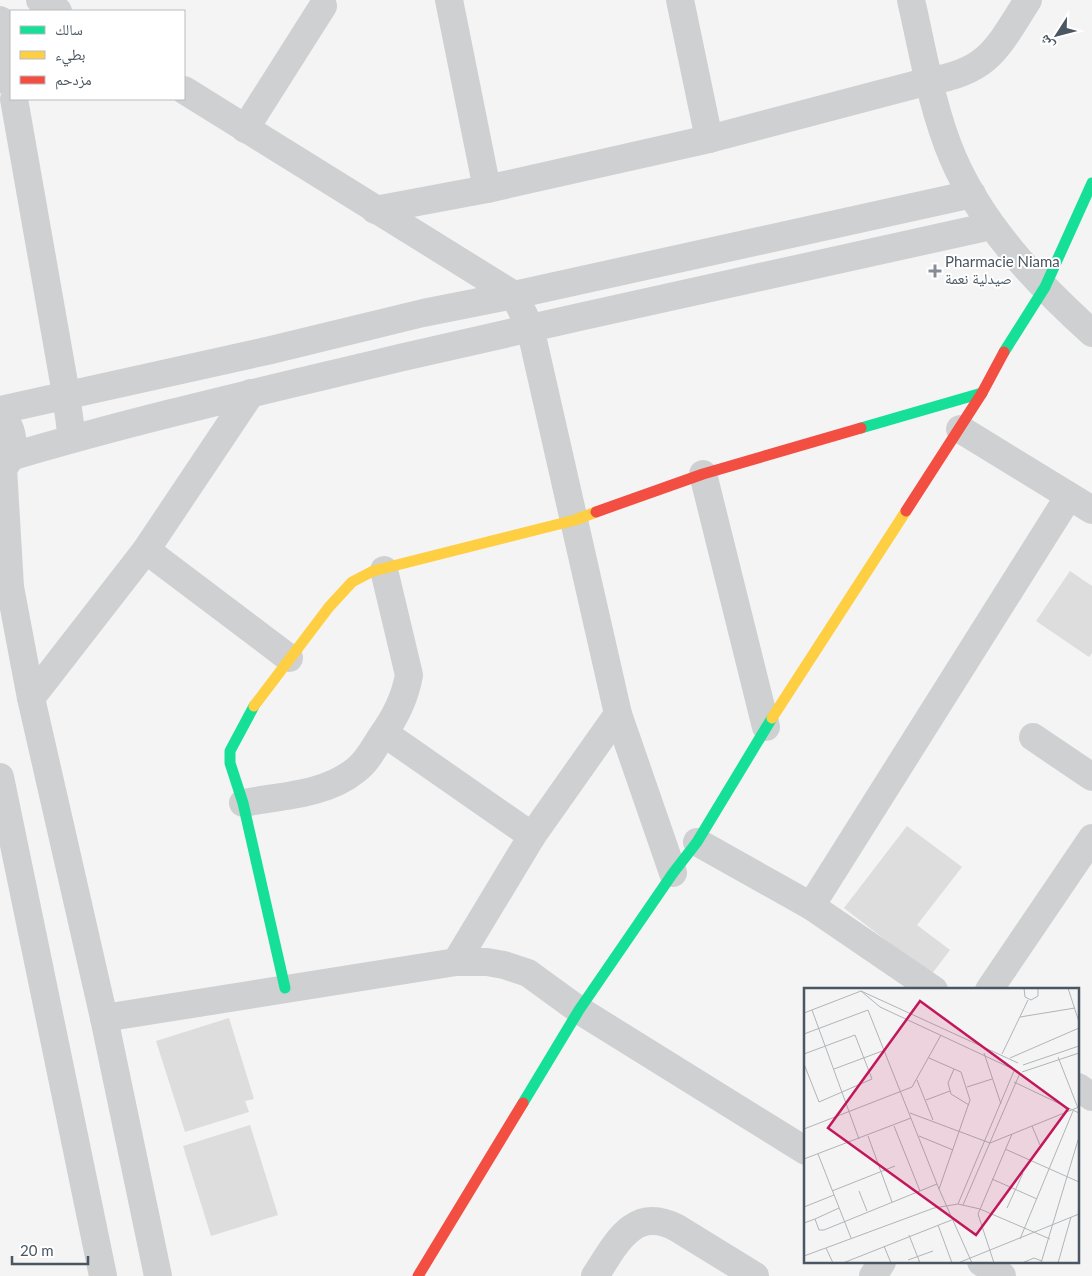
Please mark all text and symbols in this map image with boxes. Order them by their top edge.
legend [10,10,185,100]
north arrow [1032,10,1082,60]
text: سالك [55,20,83,38]
text: ش [1035,31,1058,54]
text: بطيء [55,45,85,67]
text: مزدحم [55,70,92,90]
place label: Pharmacie Niama صيدلية نعمة [945,252,1060,287]
marker: Pharmacie Niama صيدلية نعمة [929,265,941,277]
inset map [804,988,1080,1264]
scale bar [12,1234,89,1266]
text: 20 m [20,1241,54,1259]

